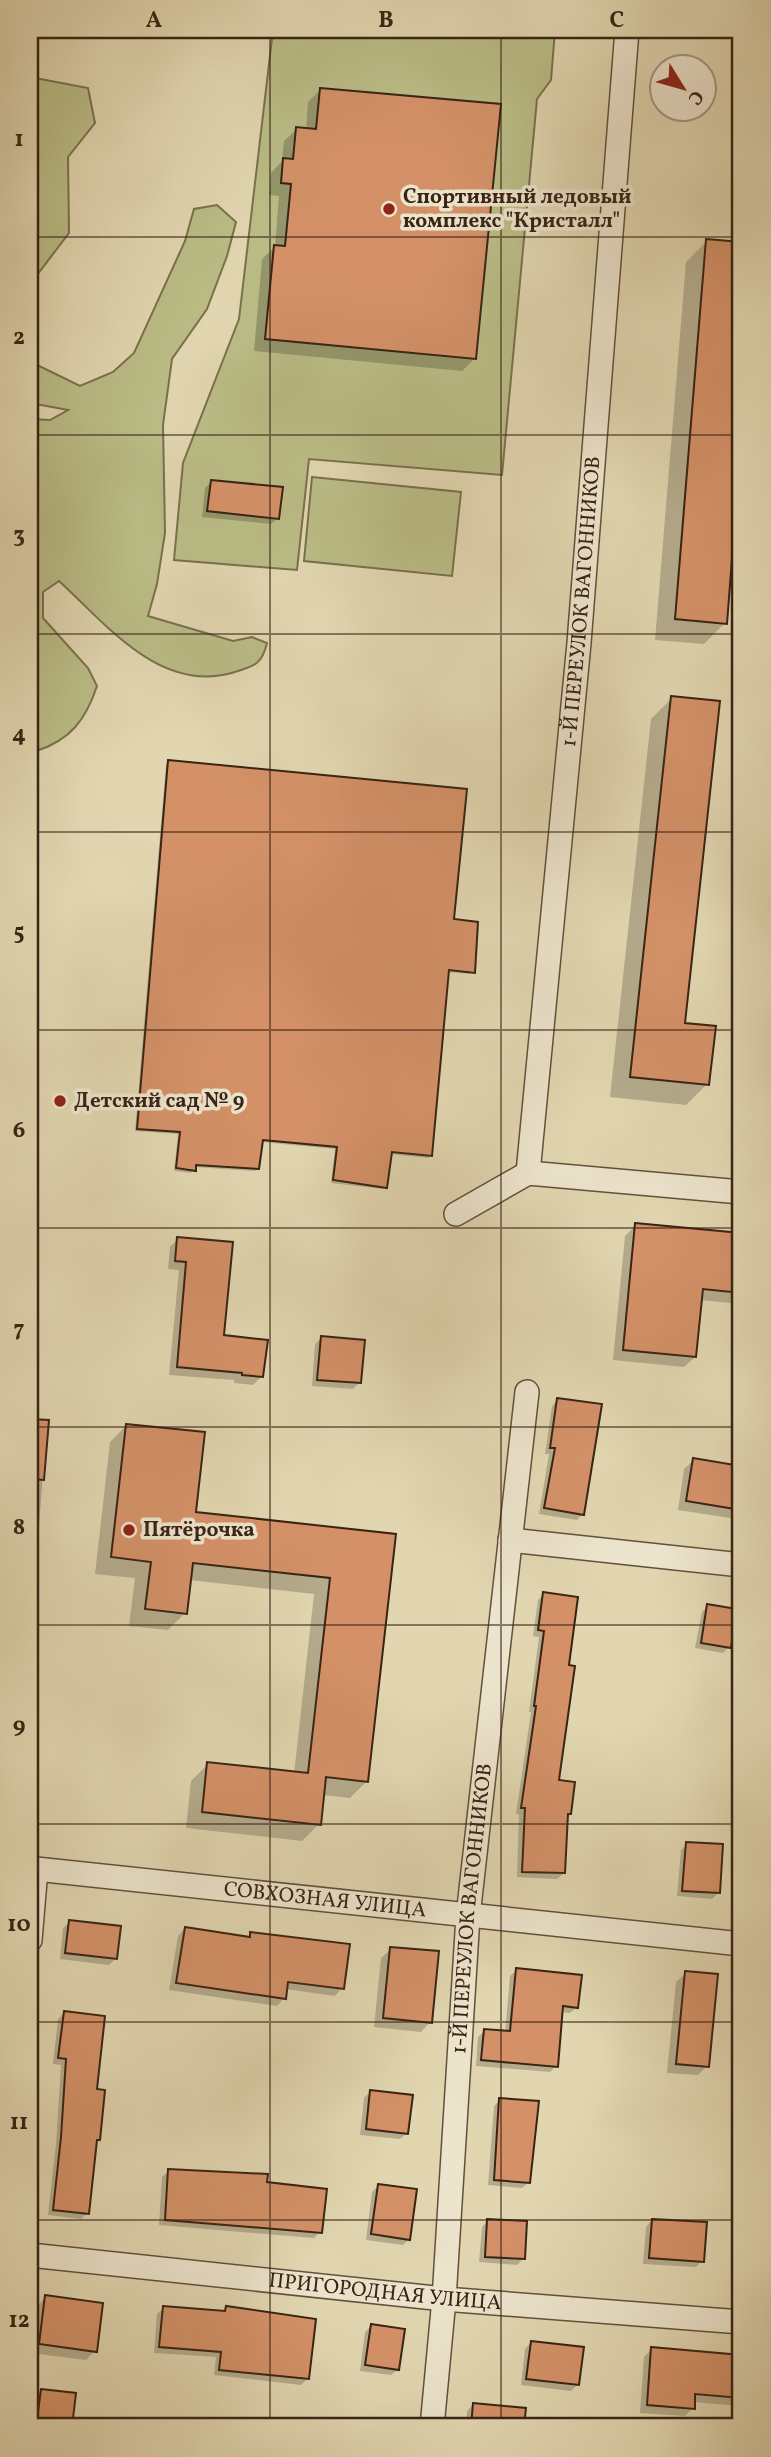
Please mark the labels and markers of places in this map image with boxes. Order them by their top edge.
place label: Спортивный ледовый комплекс "Кристалл" [403,183,632,236]
marker: Спортивный ледовый комплекс "Кристалл" [381,201,397,217]
place label: Детский сад № 9 [74,1087,244,1116]
marker: Детский сад № 9 [52,1093,68,1109]
place label: Пятёрочка [143,1516,255,1545]
marker: Пятёрочка [121,1522,137,1538]

